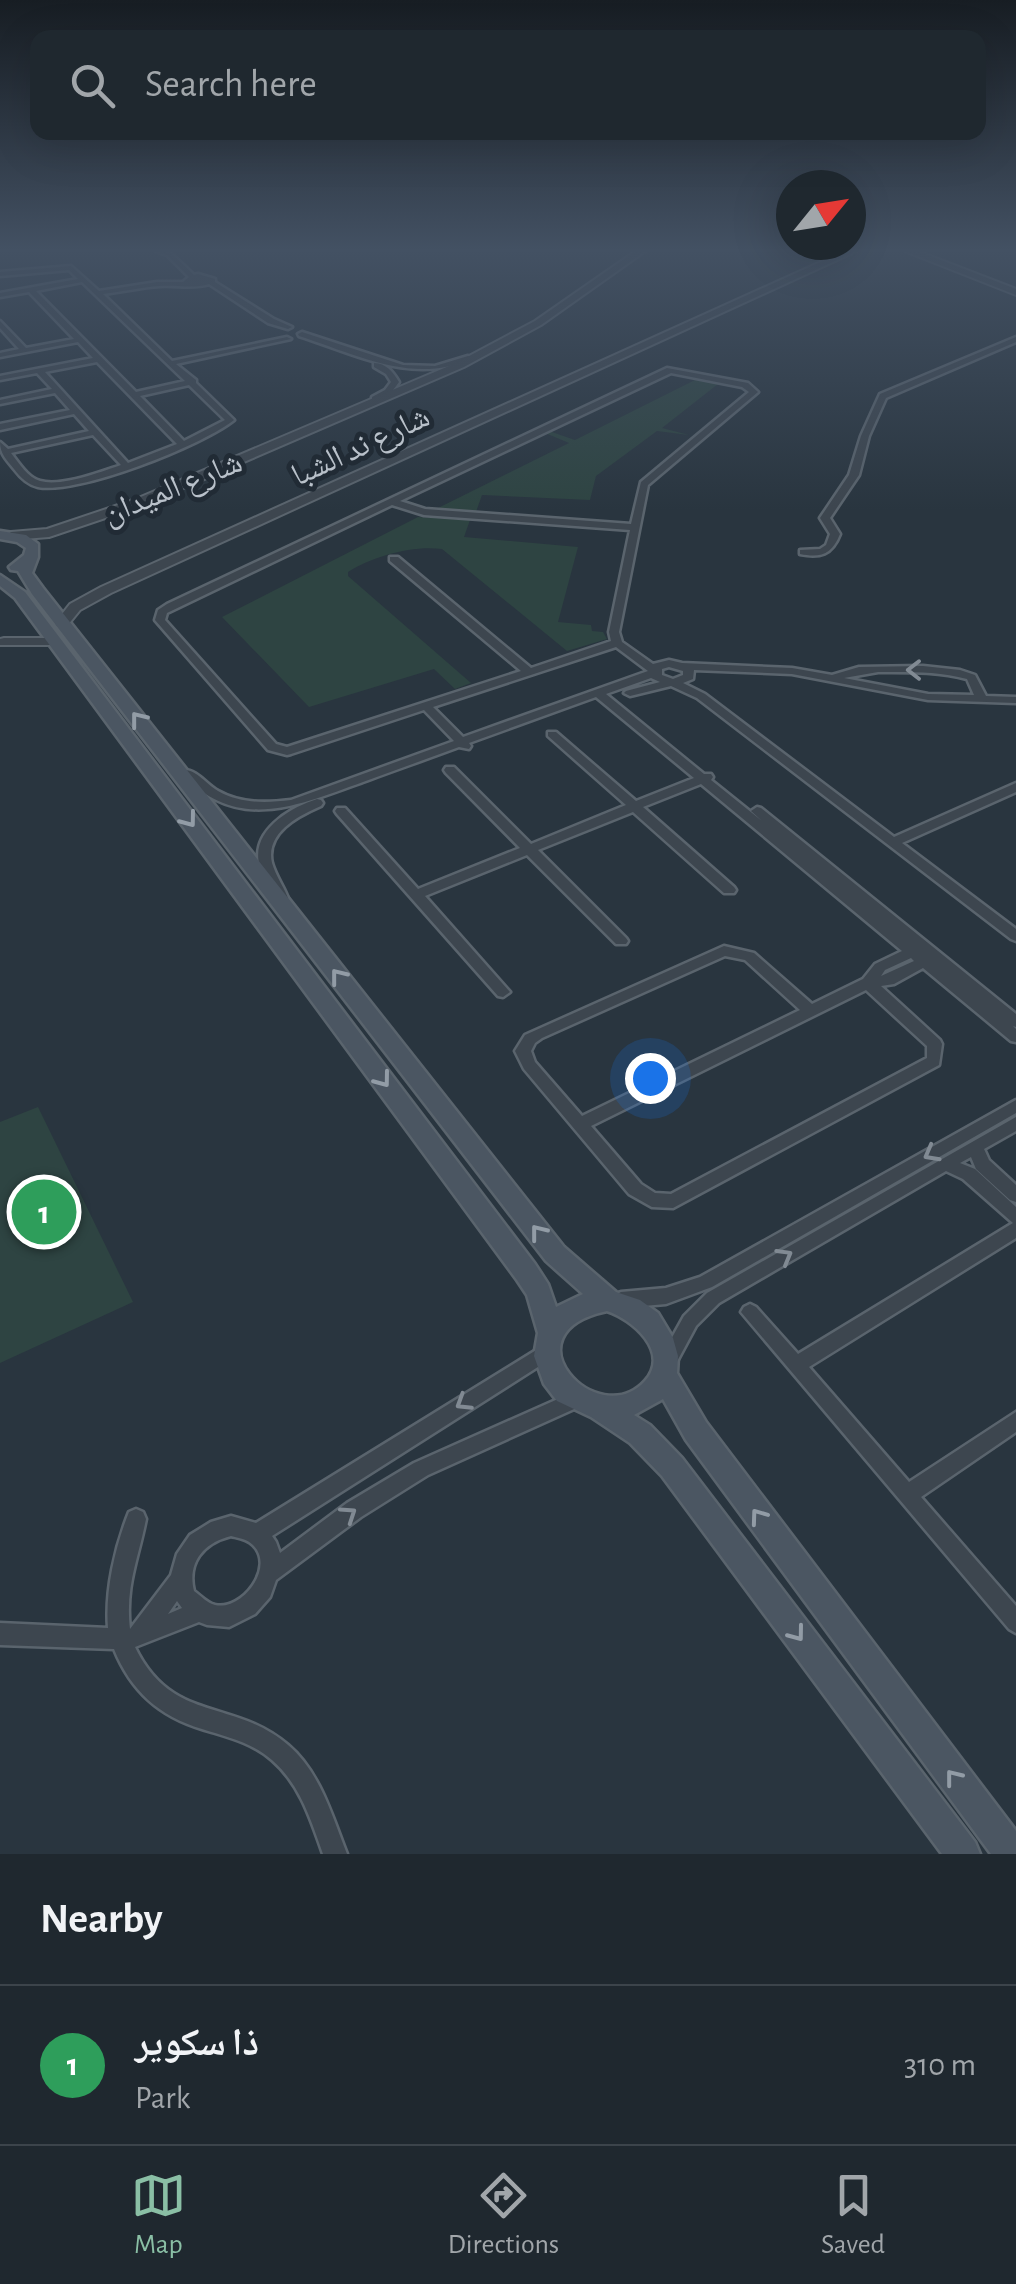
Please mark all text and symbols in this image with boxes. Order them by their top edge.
search box [30,30,986,140]
icon: search [65,58,120,113]
text: Search here [145,66,317,104]
north arrow [776,170,866,260]
street label: شارع ند الشبا [286,400,436,494]
street label: شارع الميدان [98,446,248,533]
one-way arrow [906,660,922,681]
one-way arrow [132,713,150,731]
one-way arrow [178,809,195,827]
one-way arrow [332,969,349,987]
your location [625,1053,676,1104]
one-way arrow [372,1069,389,1087]
one-way arrow [924,1141,942,1161]
pin: 1 [12,1174,76,1250]
one-way arrow [532,1225,550,1243]
one-way arrow [774,1248,792,1268]
one-way arrow [456,1391,474,1410]
one-way arrow [339,1507,357,1526]
one-way arrow [753,1509,770,1527]
one-way arrow [786,1623,803,1641]
one-way arrow [947,1770,964,1788]
text: Nearby [40,1898,163,1940]
text: ذا سكوير [135,2025,259,2063]
text: 1 [67,2049,78,2081]
text: 310 m [904,2049,976,2081]
text: Park [135,2082,190,2114]
tab: Map [131,2168,186,2262]
tab: Directions [448,2168,559,2262]
tab: Saved [821,2168,885,2262]

